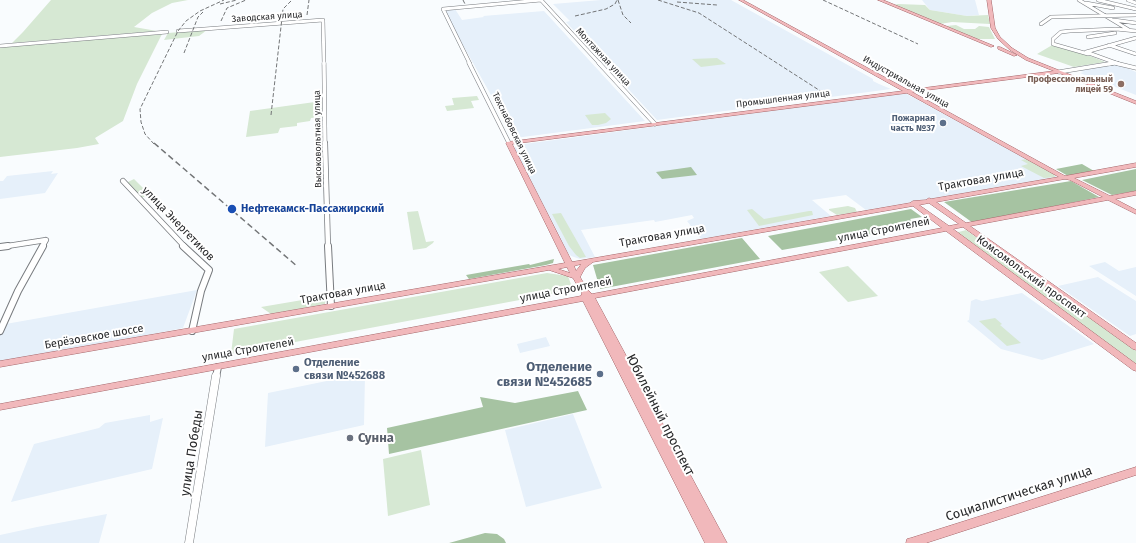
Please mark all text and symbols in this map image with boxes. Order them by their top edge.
street label: Заводская улица [231,9,303,25]
street label: Монтажная улица [573,26,633,88]
street label: Индустриальная улица [861,54,951,110]
place label: Профессиональный лицей 59 [1027,74,1113,95]
marker: Профессиональный лицей 59 [1116,79,1126,89]
street label: Промышленная улица [735,88,831,110]
street label: Высоковольтная улица [312,90,324,188]
street label: Техснабовская улица [490,90,538,176]
place label: Пожарная часть №37 [891,113,935,134]
marker: Пожарная часть №37 [938,118,948,128]
street label: Трактовая улица [937,166,1025,194]
street label: улица Энергетиков [139,184,217,264]
place label: Нефтекамск-Пассажирский [241,202,384,216]
marker: Нефтекамск-Пассажирский [226,203,238,215]
street label: улица Строителей [837,215,931,245]
street label: Трактовая улица [618,222,706,250]
street label: Комсомольский проспект [974,233,1088,321]
street label: улица Строителей [519,275,613,305]
street label: Трактовая улица [299,279,387,307]
street label: Берёзовское шоссе [44,322,144,352]
street label: улица Строителей [201,335,295,365]
street label: Юбилейный проспект [623,352,697,478]
place label: Отделение связи №452688 [304,356,385,382]
place label: Отделение связи №452685 [497,359,592,390]
marker: Отделение связи №452688 [291,364,301,374]
marker: Отделение связи №452685 [595,369,605,379]
street label: улица Победы [177,409,207,497]
place label: Сунна [358,430,394,446]
marker: Сунна [345,433,355,443]
street label: Социалистическая улица [944,463,1094,525]

